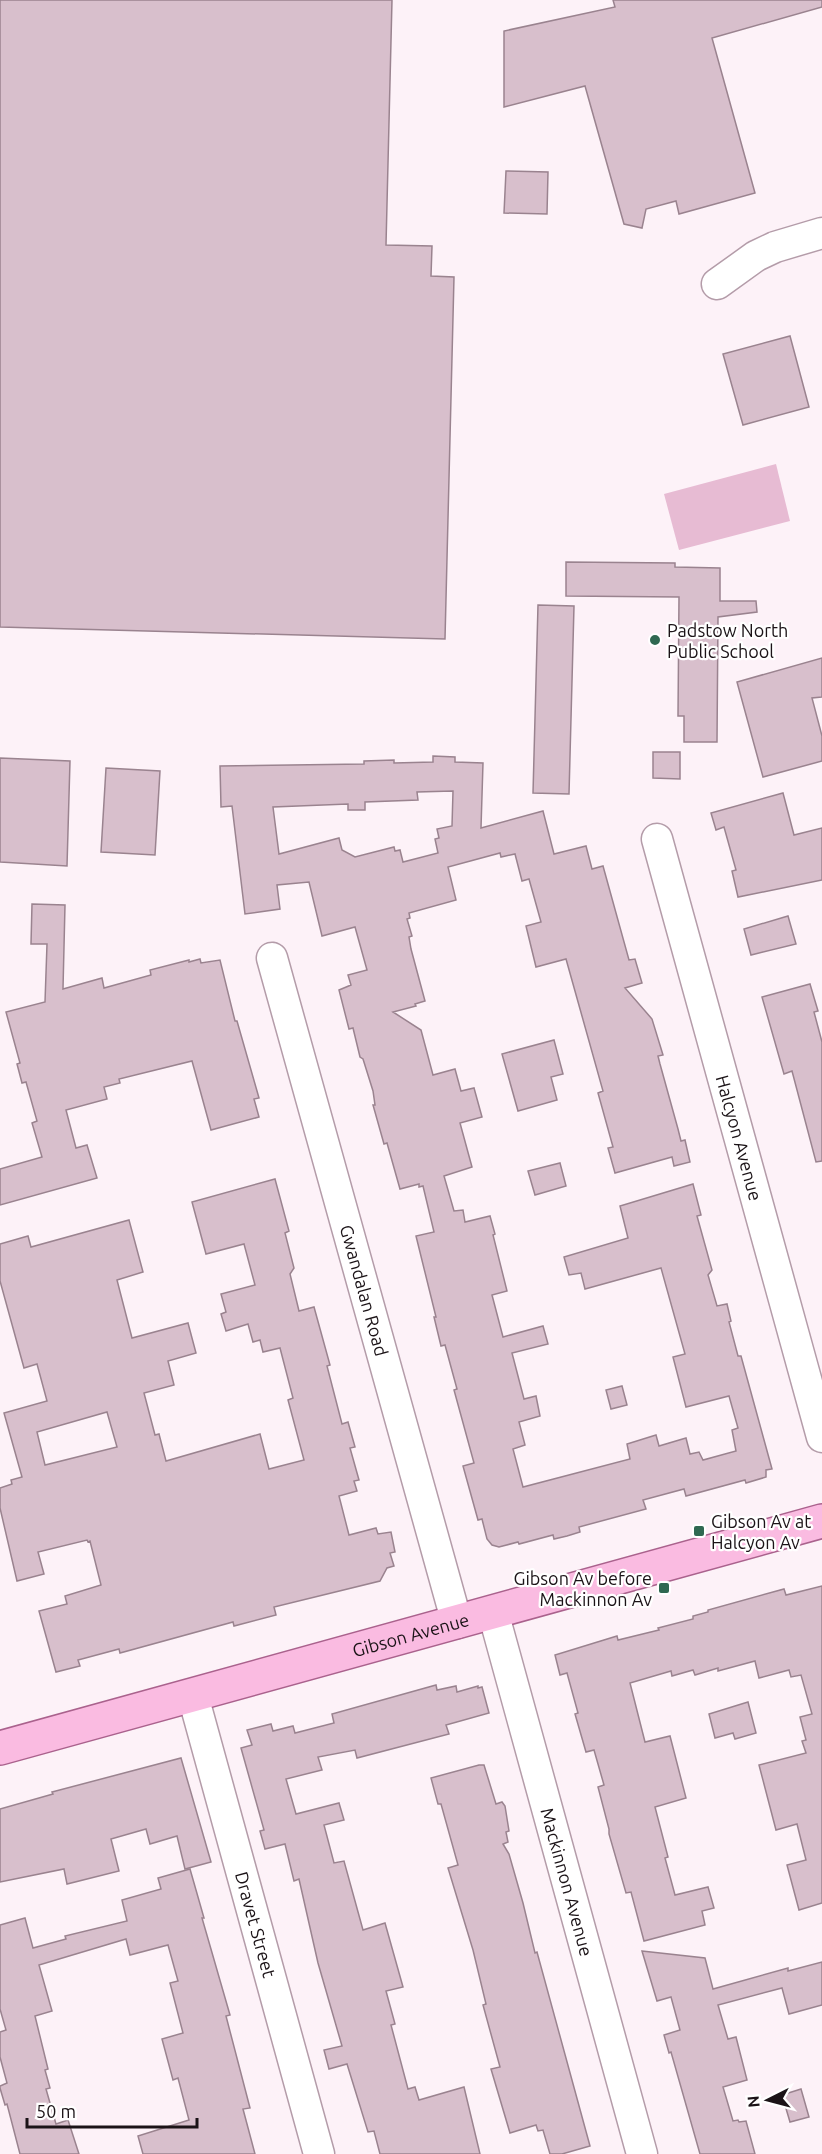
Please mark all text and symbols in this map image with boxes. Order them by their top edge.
place label: Padstow North Public School [667,620,788,661]
marker: Padstow North Public School [648,633,662,647]
street label: Halcyon Avenue [713,1073,766,1203]
street label: Gwandalan Road [337,1223,392,1358]
place label: Gibson Av at Halcyon Av [711,1511,811,1552]
marker: Gibson Av at Halcyon Av [692,1524,706,1538]
place label: Gibson Av before Mackinnon Av [513,1568,652,1609]
marker: Gibson Av before Mackinnon Av [657,1581,671,1595]
street label: Gibson Avenue [350,1609,471,1660]
street label: Mackinnon Avenue [537,1806,597,1958]
street label: Dravet Street [232,1869,280,1980]
north arrow [738,2070,798,2130]
scale bar [27,2091,196,2129]
text: N [744,2095,763,2108]
text: 50 m [36,2101,76,2121]

